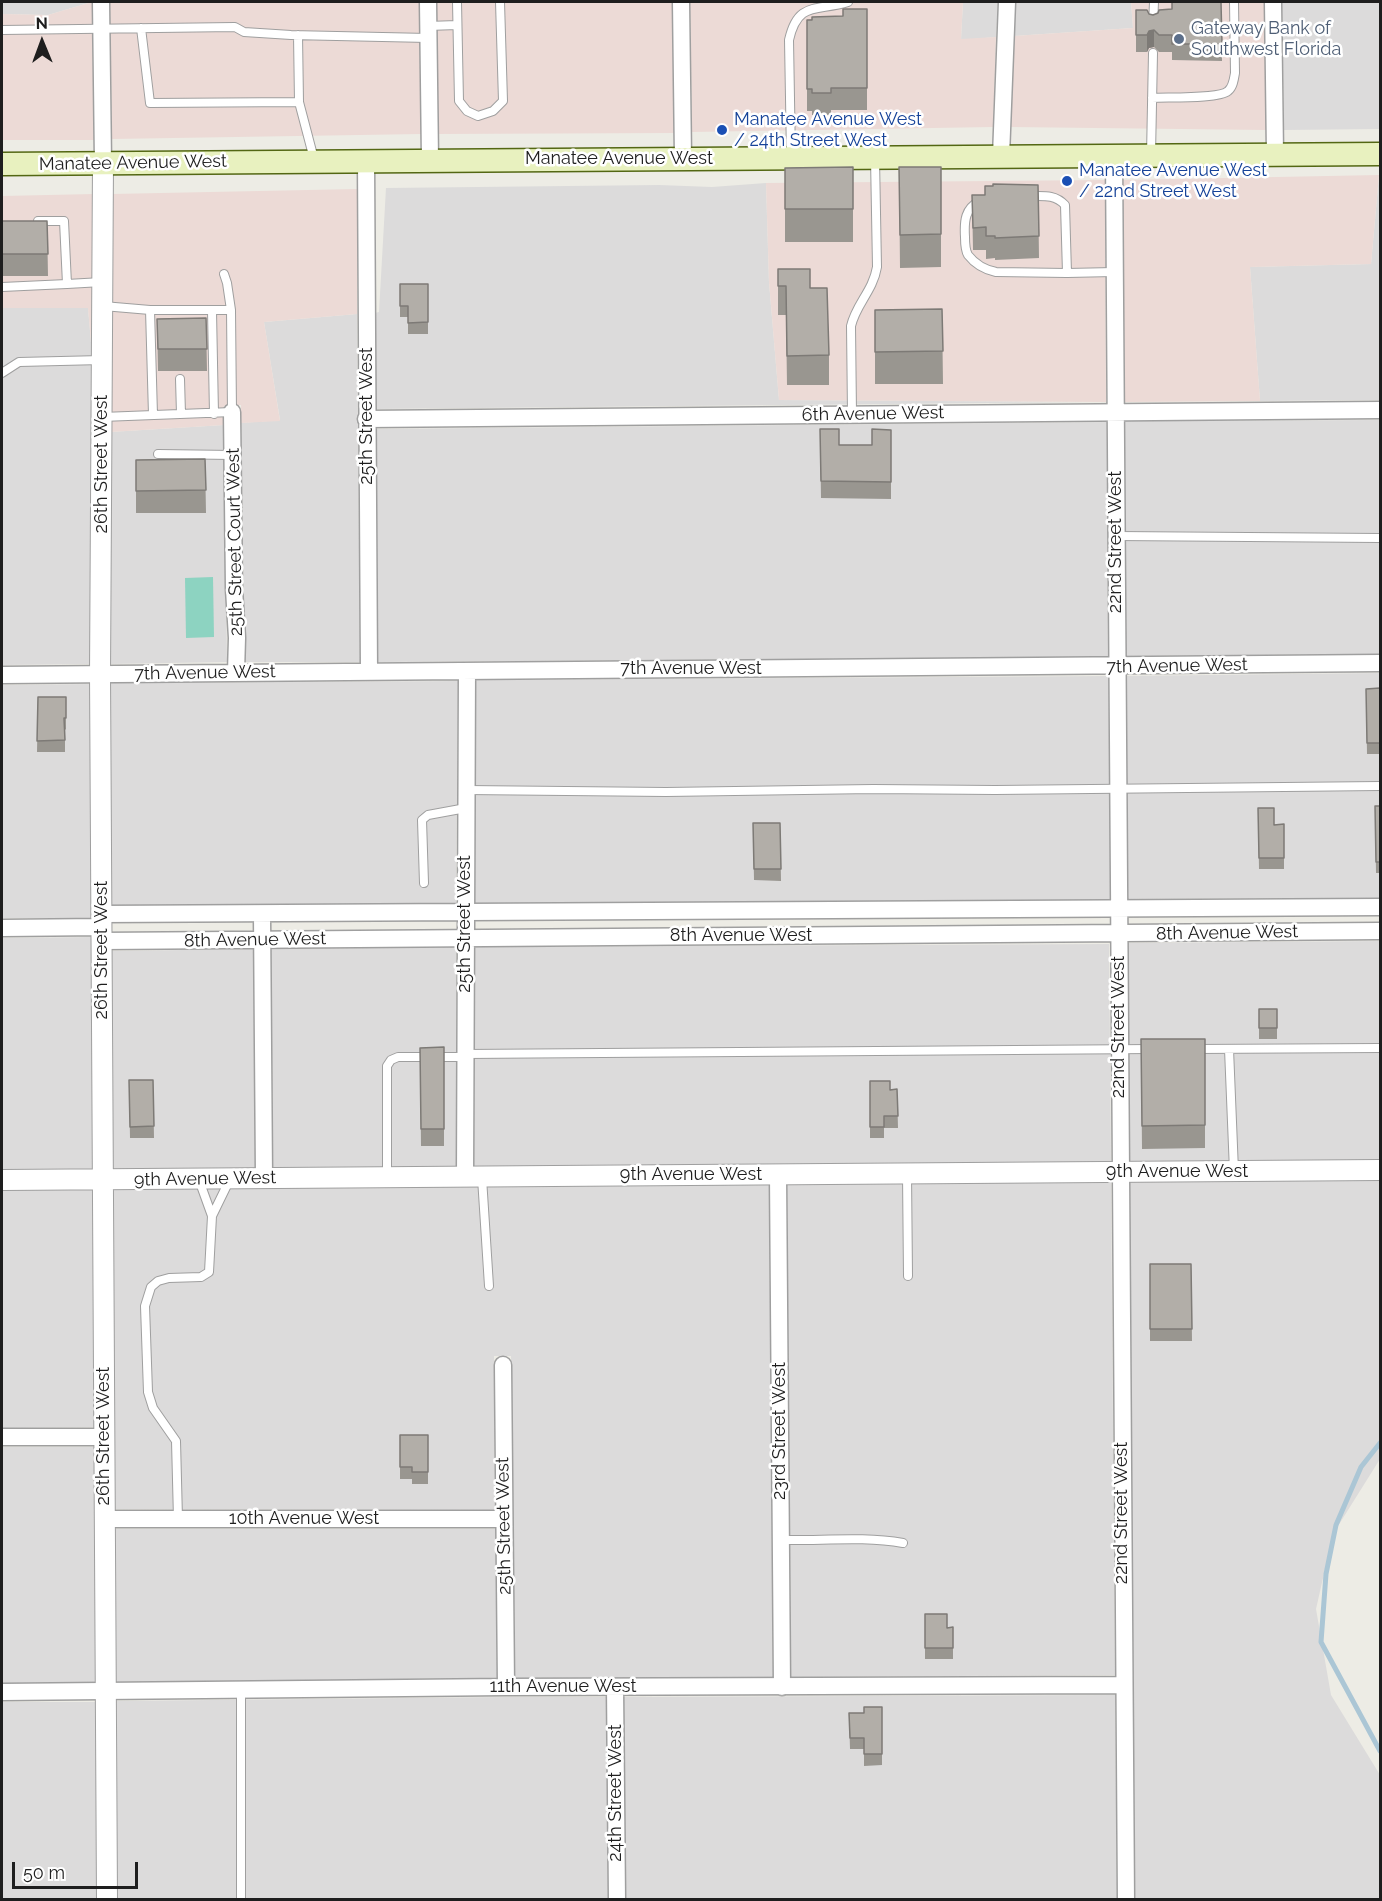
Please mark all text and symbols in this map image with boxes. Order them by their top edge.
north arrow [12,12,72,72]
text: N [35,14,48,33]
place label: Gateway Bank of Southwest Florida [1191,18,1341,60]
marker: Gateway Bank of Southwest Florida [1172,32,1186,46]
place label: Manatee Avenue West / 24th Street West [734,109,922,152]
marker: Manatee Avenue West / 24th Street West [715,123,729,137]
street label: Manatee Avenue West [525,148,713,170]
street label: Manatee Avenue West [39,151,227,175]
place label: Manatee Avenue West / 22nd Street West [1079,160,1267,202]
marker: Manatee Avenue West / 22nd Street West [1060,174,1074,188]
street label: 25th Street West [356,347,378,485]
street label: 26th Street West [91,395,113,533]
street label: 6th Avenue West [802,402,944,426]
street label: 25th Street Court West [223,448,247,636]
street label: 22nd Street West [1105,471,1127,613]
street label: 7th Avenue West [1106,654,1248,678]
street label: 7th Avenue West [620,658,762,680]
street label: 7th Avenue West [134,661,276,685]
street label: 25th Street West [454,855,476,993]
street label: 26th Street West [91,881,113,1019]
street label: 8th Avenue West [1156,921,1298,945]
street label: 8th Avenue West [670,925,812,947]
street label: 8th Avenue West [184,928,326,952]
street label: 22nd Street West [1108,956,1130,1098]
street label: 9th Avenue West [1106,1161,1248,1183]
street label: 9th Avenue West [620,1164,762,1186]
street label: 9th Avenue West [134,1167,276,1191]
street label: 23rd Street West [769,1362,791,1500]
street label: 26th Street West [93,1367,115,1505]
street label: 22nd Street West [1111,1442,1133,1584]
street label: 25th Street West [492,1457,516,1595]
street label: 10th Avenue West [229,1508,379,1530]
street label: 11th Avenue West [489,1676,637,1698]
street label: 24th Street West [605,1724,627,1862]
scale bar [15,1850,141,1888]
text: 50 m [23,1862,65,1883]

